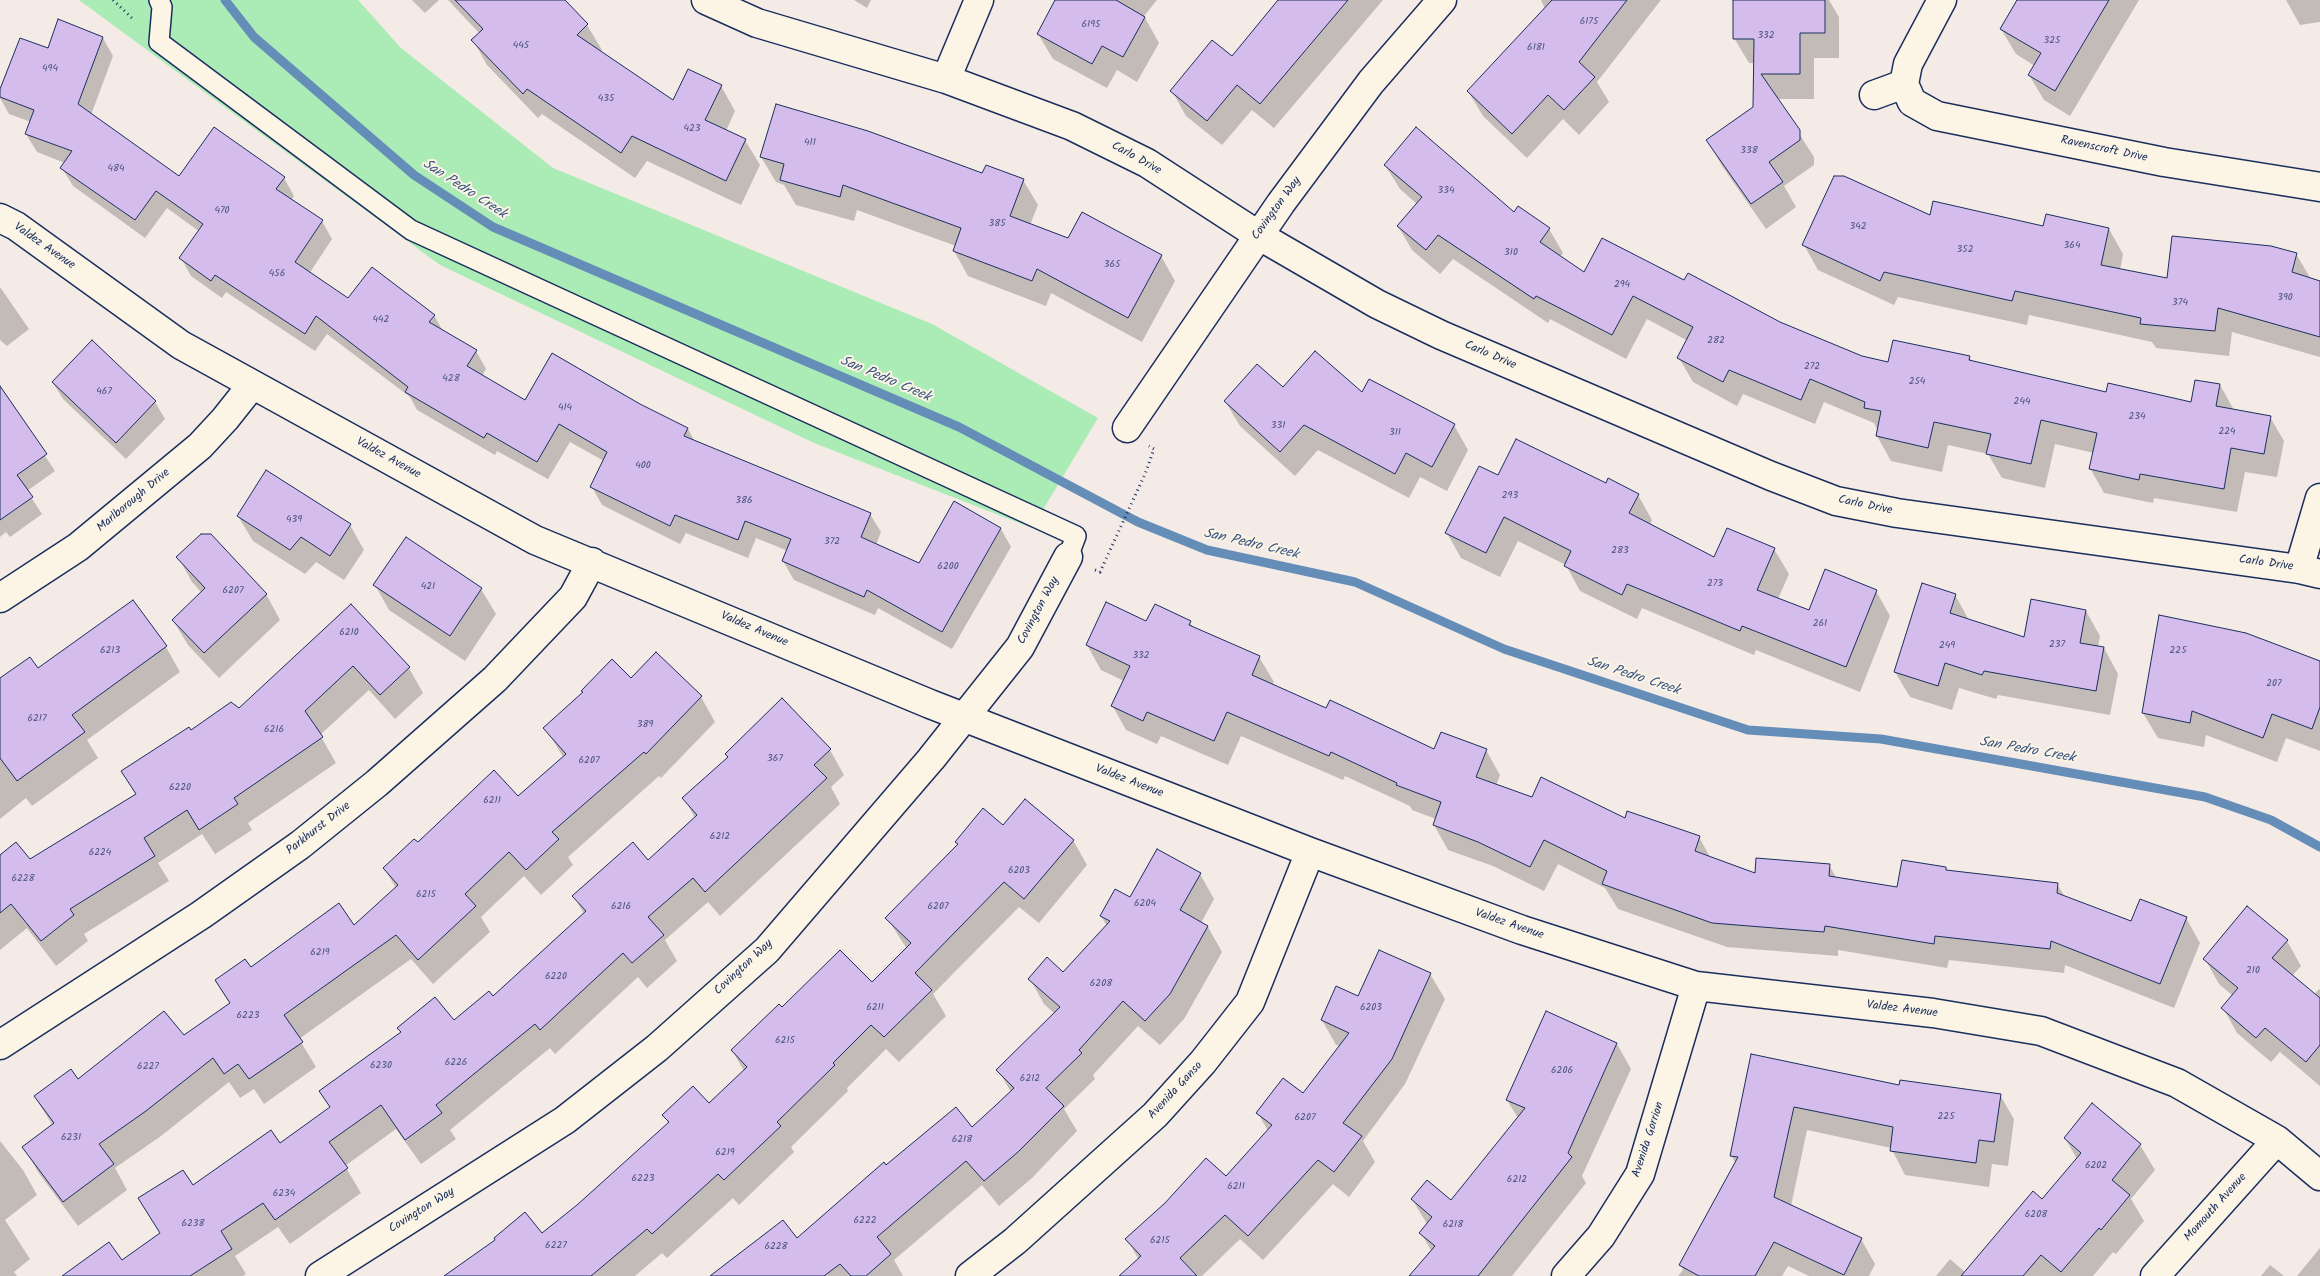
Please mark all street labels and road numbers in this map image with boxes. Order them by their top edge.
street label: Ravenscroft Drive [2059,134,2149,166]
street label: Carlo Drive [1108,139,1164,179]
street label: Covington Way [1249,175,1305,243]
street label: Valdez Avenue [10,221,78,273]
street label: Carlo Drive [1462,339,1518,373]
street label: Valdez Avenue [353,435,423,483]
street label: Marlborough Drive [95,466,173,536]
street label: Carlo Drive [1837,493,1893,519]
street label: Carlo Drive [2238,553,2294,575]
street label: Covington Way [1015,575,1063,647]
street label: Valdez Avenue [718,609,790,651]
street label: Valdez Avenue [1093,762,1165,802]
street label: Parkhurst Drive [284,799,354,859]
street label: Valdez Avenue [1473,907,1545,943]
street label: Covington Way [712,937,776,999]
street label: Valdez Avenue [1866,998,1938,1022]
street label: Avenida Ganso [1146,1059,1206,1123]
street label: Avenida Gorrion [1630,1100,1668,1180]
street label: Momouth Avenue [2182,1171,2250,1245]
street label: Covington Way [387,1185,457,1237]

